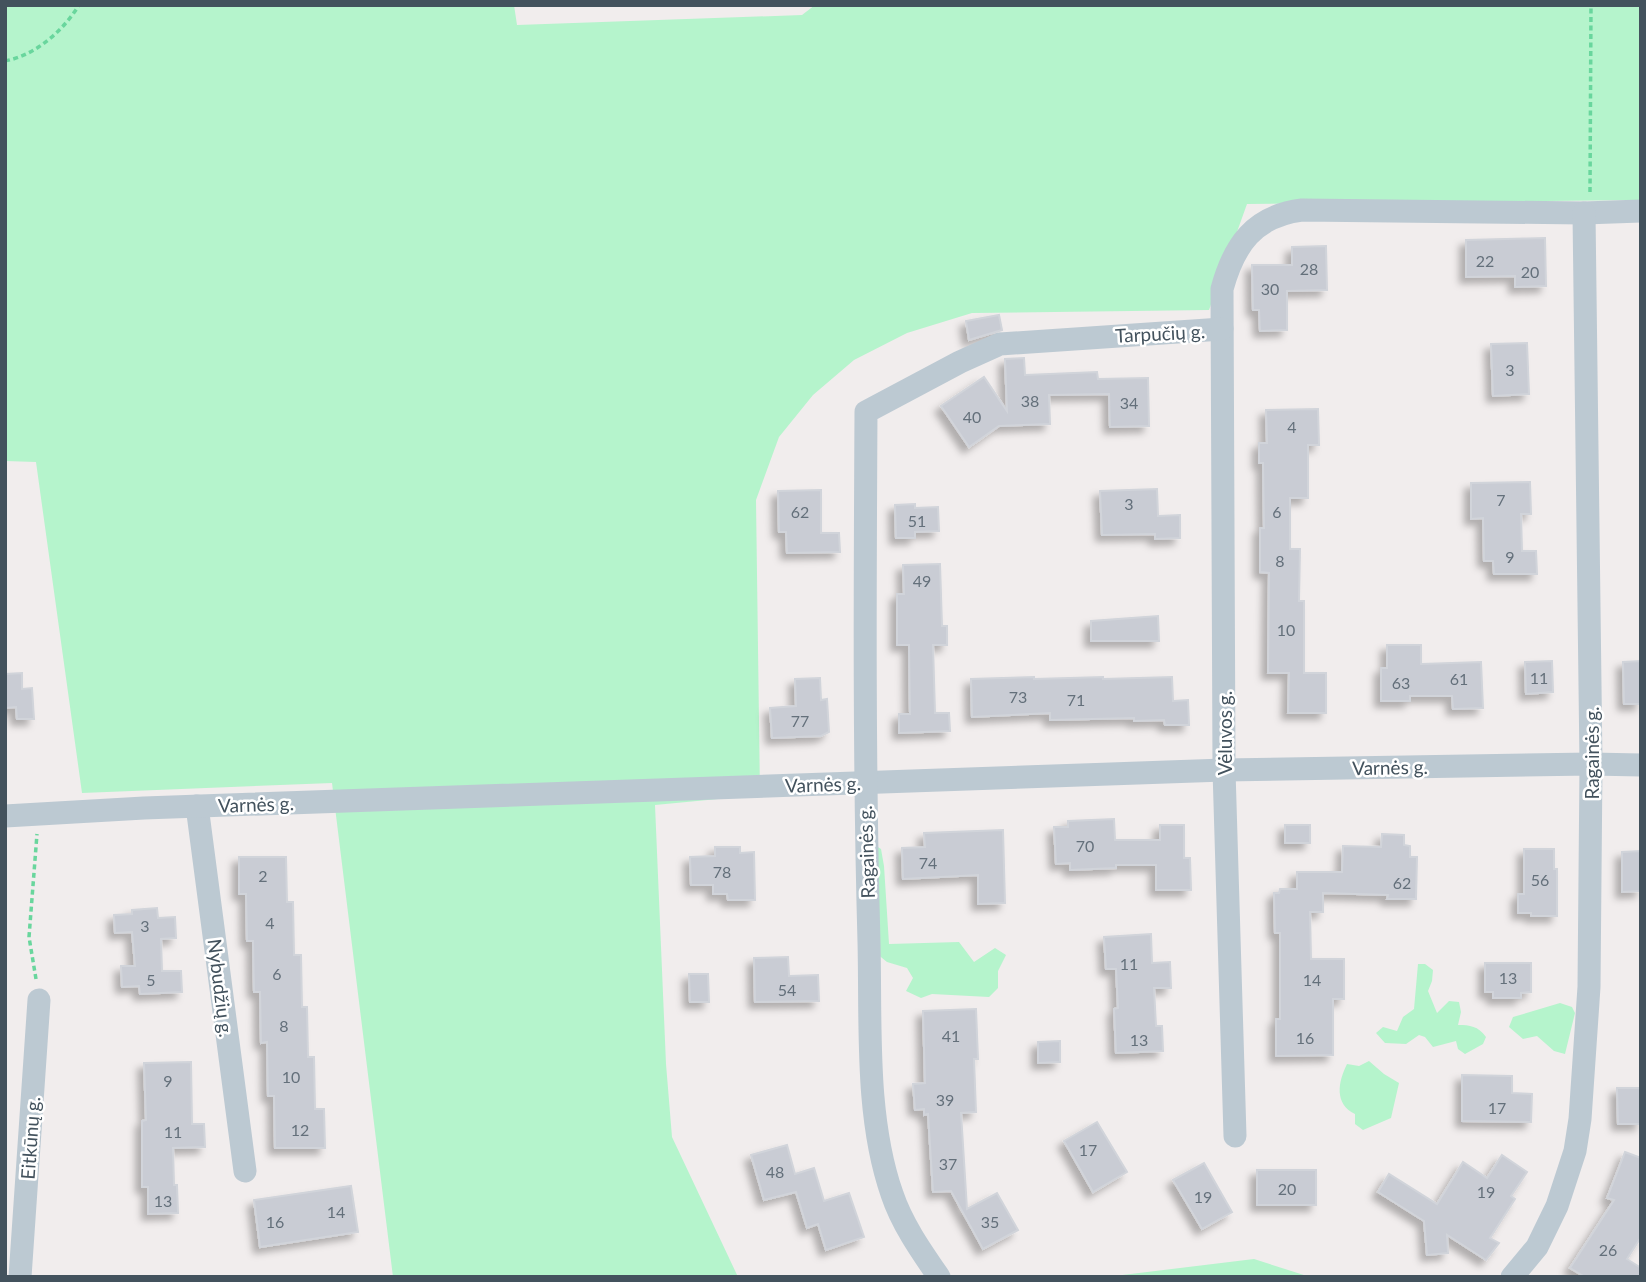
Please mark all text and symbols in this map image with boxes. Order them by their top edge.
house number: 22 [1476,251,1494,270]
house number: 28 [1300,259,1318,278]
house number: 20 [1521,262,1539,281]
house number: 30 [1261,279,1279,298]
street label: Tarpučių g. [1114,319,1206,347]
house number: 3 [1505,360,1515,379]
house number: 38 [1021,391,1039,410]
house number: 34 [1120,393,1138,412]
house number: 40 [963,407,981,426]
house number: 4 [1287,417,1297,436]
house number: 7 [1496,490,1506,509]
house number: 3 [1124,494,1134,513]
house number: 62 [791,502,809,521]
house number: 6 [1272,502,1282,521]
house number: 51 [908,511,926,530]
house number: 9 [1505,547,1515,566]
house number: 8 [1275,551,1285,570]
house number: 49 [913,571,931,590]
house number: 10 [1277,620,1295,639]
house number: 11 [1530,668,1548,687]
house number: 61 [1450,669,1468,688]
house number: 63 [1392,673,1410,692]
house number: 73 [1009,687,1027,706]
house number: 71 [1067,690,1085,709]
street label: Vėluvos g. [1213,691,1236,775]
street label: Ragainės g. [1580,706,1603,800]
house number: 77 [791,711,809,730]
street label: Varnės g. [1352,755,1428,779]
street label: Varnės g. [785,771,861,797]
street label: Varnės g. [218,791,294,817]
street label: Ragainės g. [853,805,879,899]
house number: 70 [1076,836,1094,855]
house number: 74 [919,853,937,872]
house number: 78 [713,862,731,881]
house number: 2 [258,866,268,885]
house number: 56 [1531,870,1549,889]
house number: 62 [1393,873,1411,892]
house number: 4 [265,913,275,932]
house number: 3 [140,916,150,935]
street label: Nybudžių g. [204,937,238,1039]
house number: 11 [1120,954,1138,973]
house number: 6 [272,964,282,983]
house number: 13 [1499,968,1517,987]
house number: 5 [146,970,156,989]
house number: 14 [1303,970,1321,989]
house number: 54 [778,980,796,999]
house number: 8 [279,1016,289,1035]
house number: 41 [942,1026,960,1045]
house number: 16 [1296,1028,1314,1047]
house number: 13 [1130,1030,1148,1049]
house number: 10 [282,1067,300,1086]
house number: 9 [163,1071,173,1090]
house number: 39 [936,1090,954,1109]
street label: Eitkūnų g. [16,1096,44,1180]
house number: 17 [1488,1098,1506,1117]
house number: 12 [291,1120,309,1139]
house number: 11 [164,1122,182,1141]
house number: 17 [1079,1140,1097,1159]
house number: 37 [939,1154,957,1173]
house number: 48 [766,1162,784,1181]
house number: 20 [1278,1179,1296,1198]
house number: 19 [1477,1182,1495,1201]
house number: 19 [1194,1187,1212,1206]
house number: 13 [154,1191,172,1210]
house number: 14 [327,1202,345,1221]
house number: 16 [266,1212,284,1231]
house number: 35 [981,1212,999,1231]
house number: 26 [1599,1240,1617,1259]

